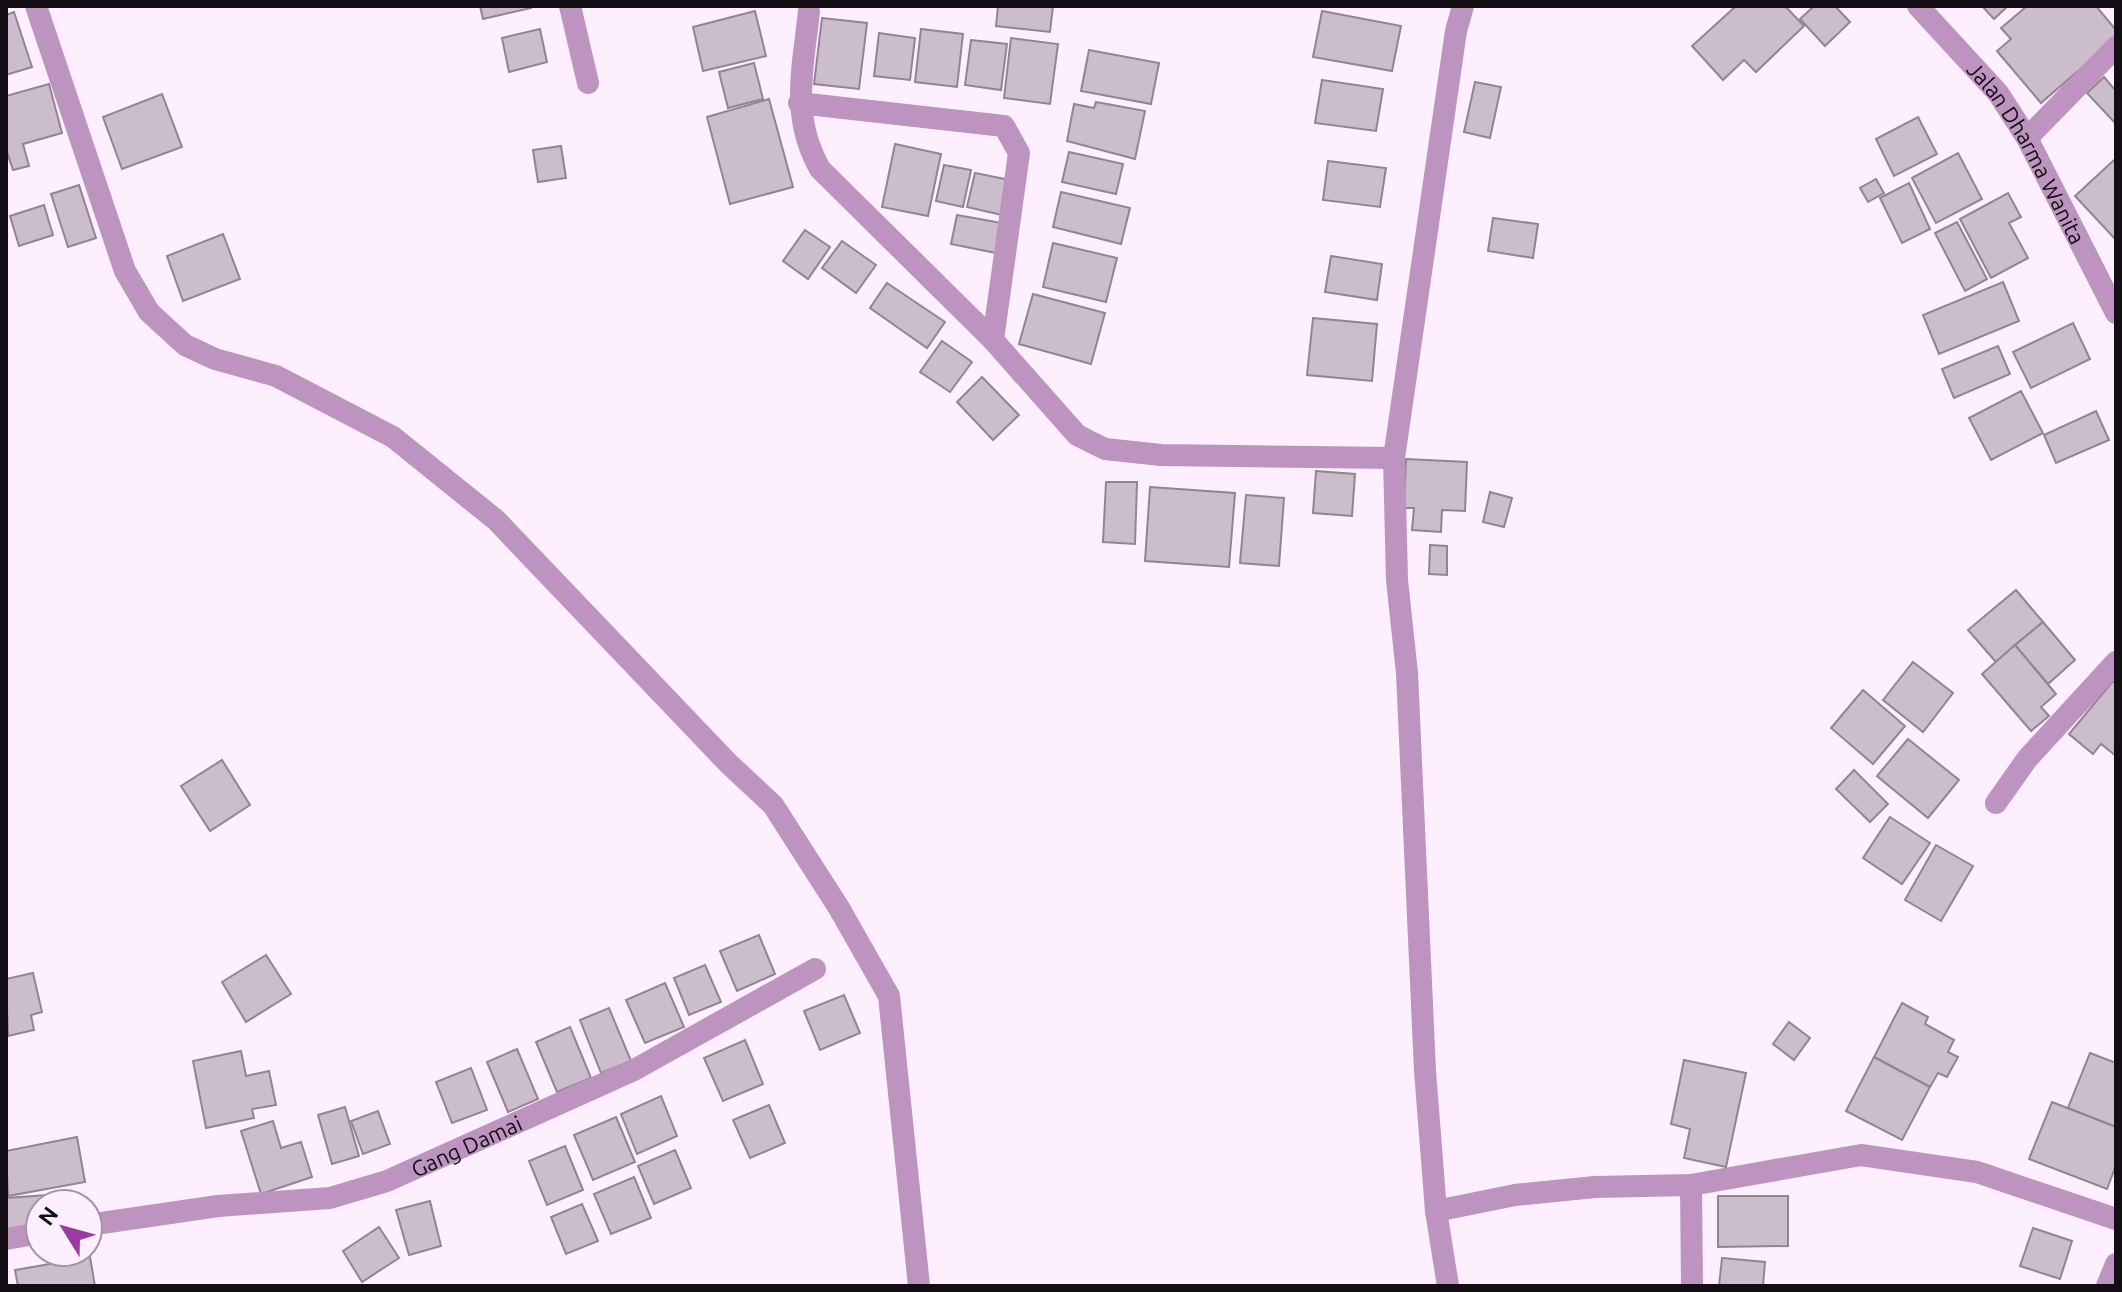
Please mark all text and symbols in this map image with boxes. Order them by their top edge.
street label: Jalan Dharma Wanita [1963,56,2091,248]
street label: Gang Damai [407,1110,525,1181]
north arrow [24,1188,104,1268]
text: N [33,1202,63,1230]

